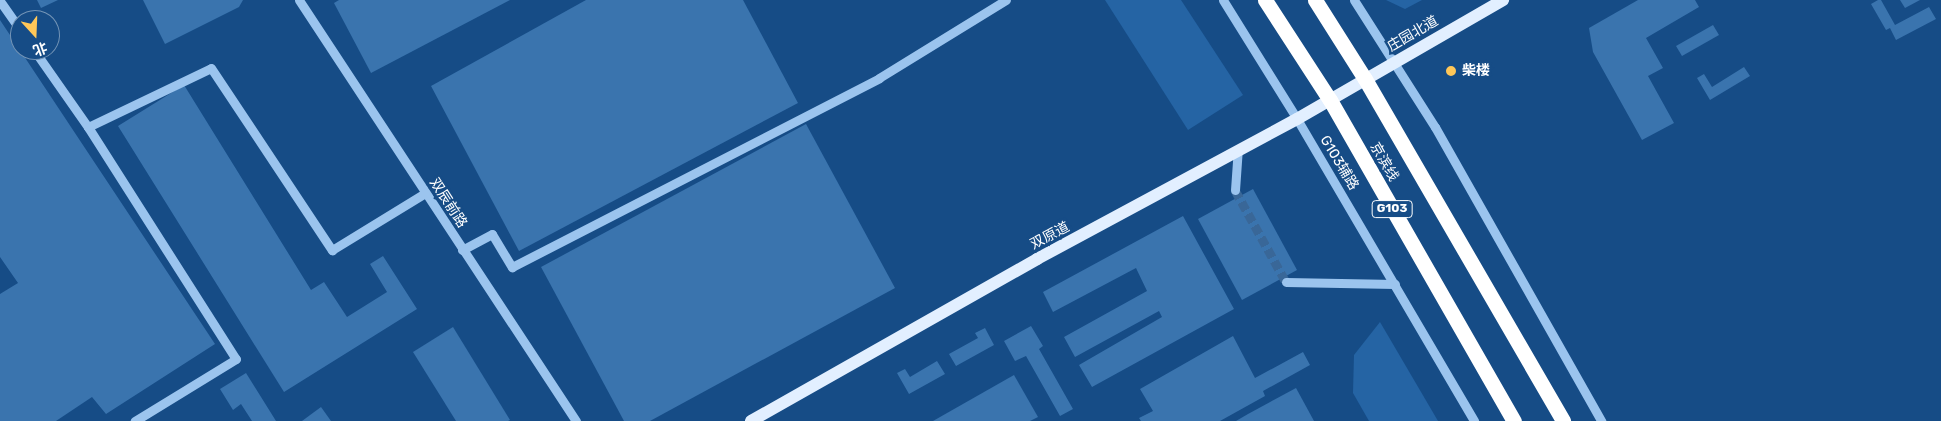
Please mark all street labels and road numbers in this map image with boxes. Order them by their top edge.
street label: 庄园北道 [1385,13,1441,55]
street label: G103辅路 [1316,133,1362,193]
street label: 京滨线 [1366,140,1402,184]
street label: 双辰前路 [426,175,470,231]
road number: G103 [1371,200,1413,218]
street label: 双原道 [1028,219,1072,253]

